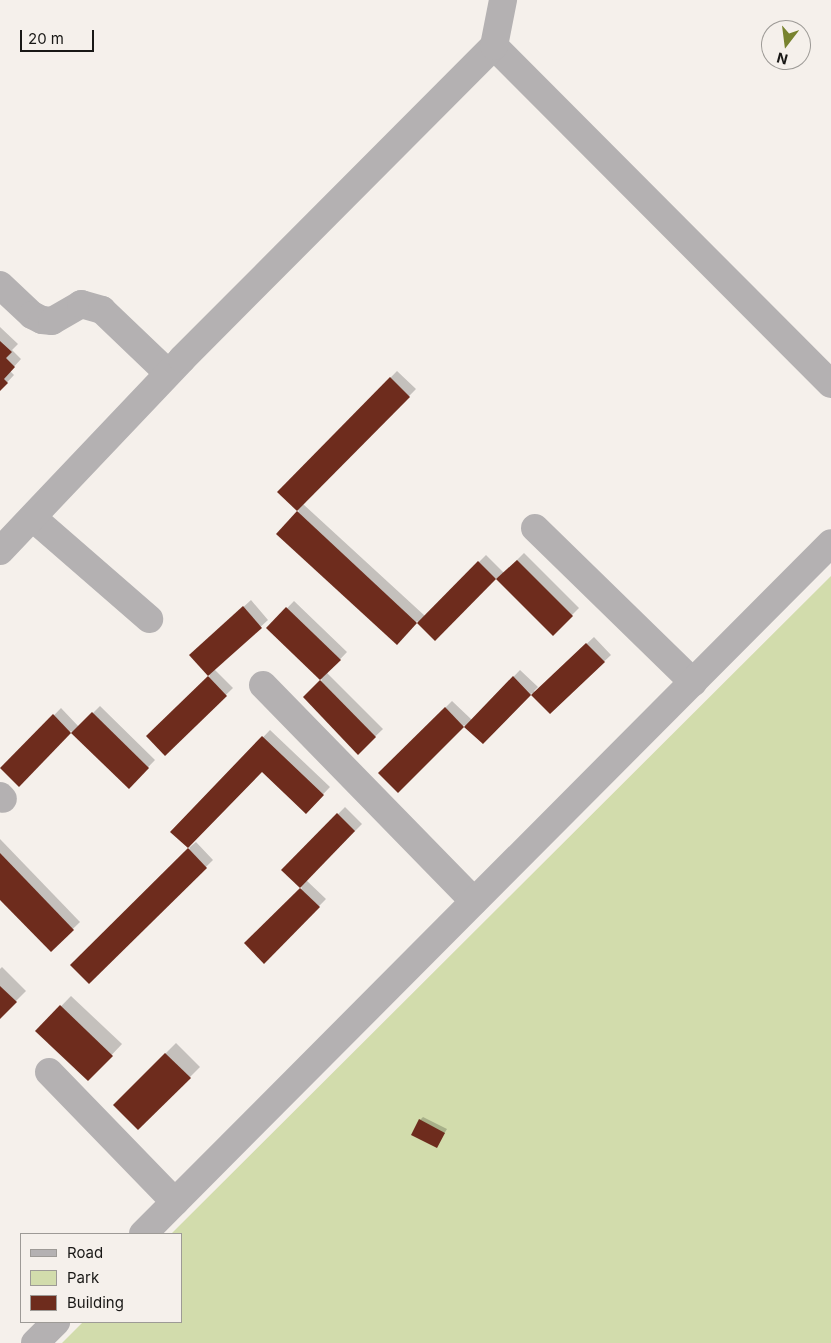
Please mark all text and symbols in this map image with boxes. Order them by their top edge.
scale bar [22,20,96,52]
north arrow [761,20,811,70]
text: 20 m [28,29,64,48]
text: N [775,49,790,69]
legend [20,1233,182,1323]
text: Road [67,1243,103,1262]
text: Park [67,1268,99,1287]
text: Building [67,1293,124,1312]

